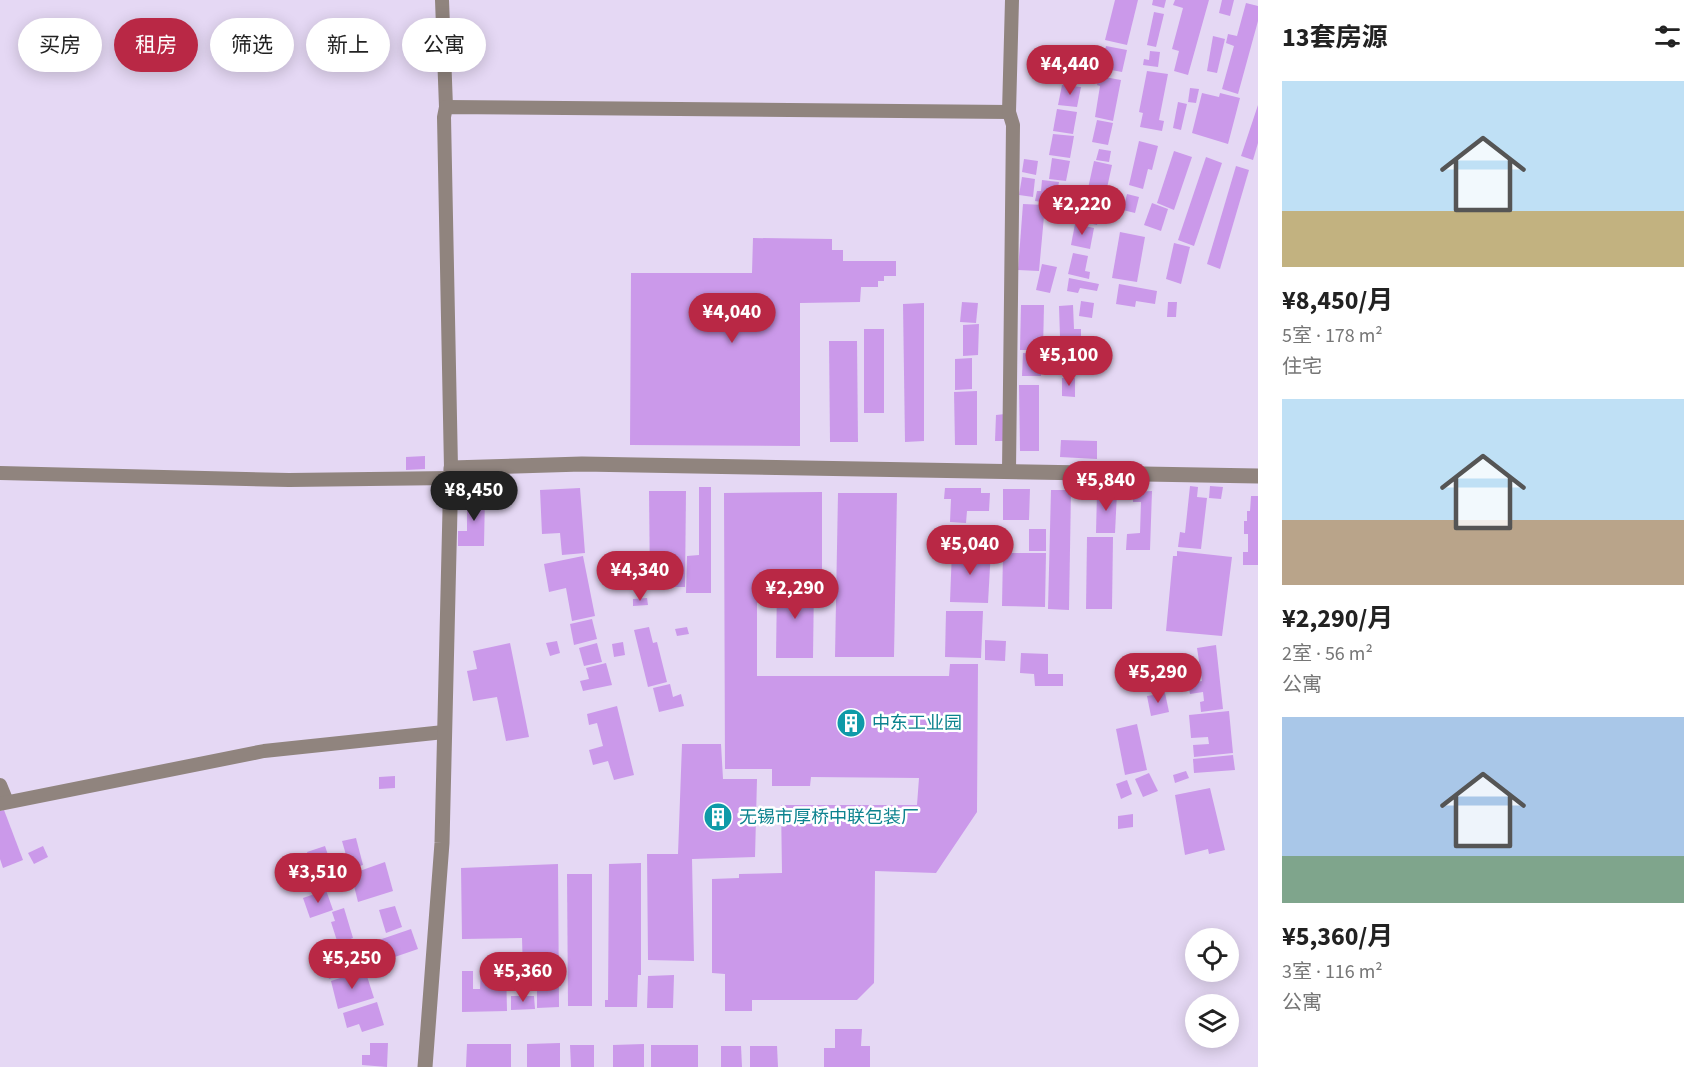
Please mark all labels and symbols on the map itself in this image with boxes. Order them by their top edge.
pin: ¥4,440 [1021,45,1119,96]
pin: ¥2,220 [1033,185,1131,236]
pin: ¥4,040 [683,293,781,344]
pin: ¥5,100 [1020,336,1118,387]
pin: ¥5,840 [1057,461,1155,512]
pin: ¥8,450 [425,471,523,522]
pin: ¥5,040 [921,525,1019,576]
pin: ¥4,340 [591,551,689,602]
pin: ¥2,290 [746,569,844,620]
pin: ¥5,290 [1109,653,1207,704]
building icon: 中东工业园 [835,707,867,739]
place label: 中东工业园 [872,711,962,736]
building icon: 无锡市厚桥中联包装厂 [702,801,734,833]
place label: 无锡市厚桥中联包装厂 [739,805,919,830]
pin: ¥3,510 [269,853,367,904]
pin: ¥5,250 [303,939,401,990]
pin: ¥5,360 [474,952,572,1003]

